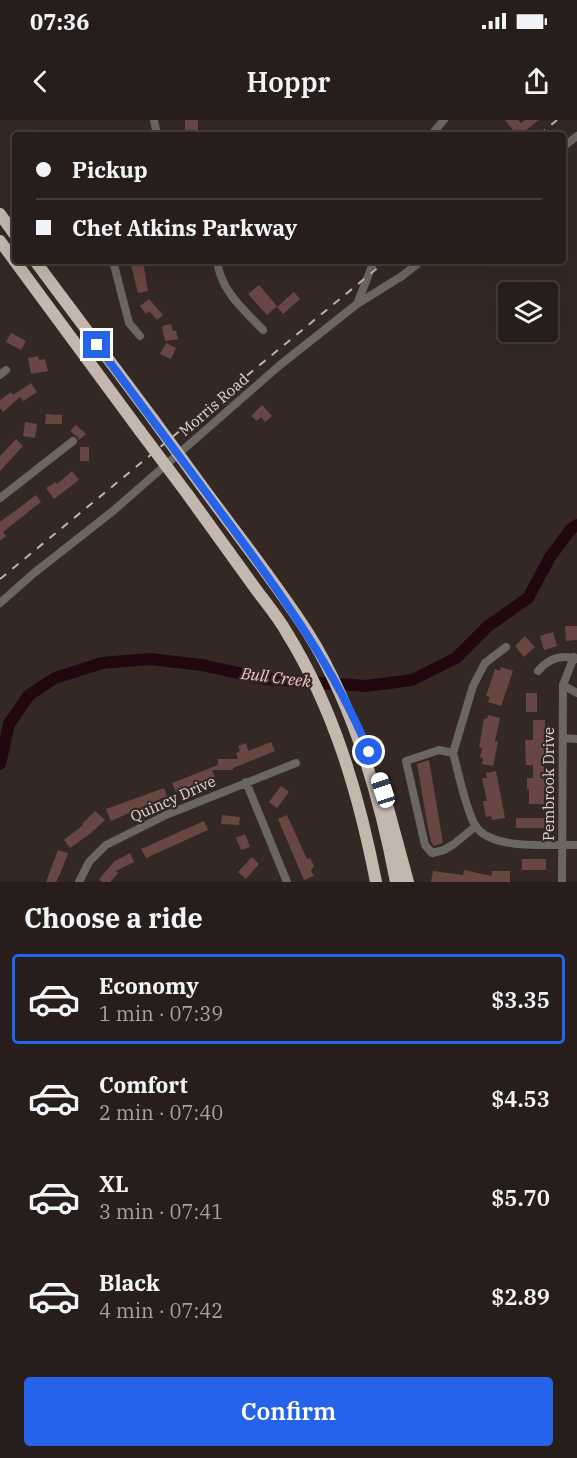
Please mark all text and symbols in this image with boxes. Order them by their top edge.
text: 07:36 [30,7,89,36]
text: Hoppr [247,64,330,99]
icon: back [24,65,57,98]
icon: share [520,65,553,98]
text: Pickup [72,155,148,184]
text: Chet Atkins Parkway [72,213,297,242]
map controls [498,282,558,342]
button: layers [498,282,558,342]
route end [83,331,110,358]
street label: Morris Road [175,369,252,440]
water label: Bull Creek [239,663,313,691]
street label: Pembrook Drive [539,727,558,841]
route start [355,738,382,765]
car [369,770,397,810]
street label: Quincy Drive [127,771,218,826]
text: Choose a ride [24,900,203,935]
text: Economy [99,971,199,1000]
icon: car [27,972,81,1026]
text: $3.35 [491,985,550,1014]
text: 1 min · 07:39 [99,1000,223,1027]
text: Comfort [99,1070,188,1099]
icon: car [27,1071,81,1125]
text: $4.53 [491,1084,550,1113]
text: 2 min · 07:40 [99,1099,223,1126]
text: XL [99,1169,129,1198]
icon: car [27,1170,81,1224]
text: $5.70 [491,1183,550,1212]
text: 3 min · 07:41 [99,1198,223,1225]
text: Black [99,1268,160,1297]
icon: car [27,1269,81,1323]
text: $2.89 [491,1282,550,1311]
text: 4 min · 07:42 [99,1297,223,1324]
button: Confirm [24,1377,553,1446]

